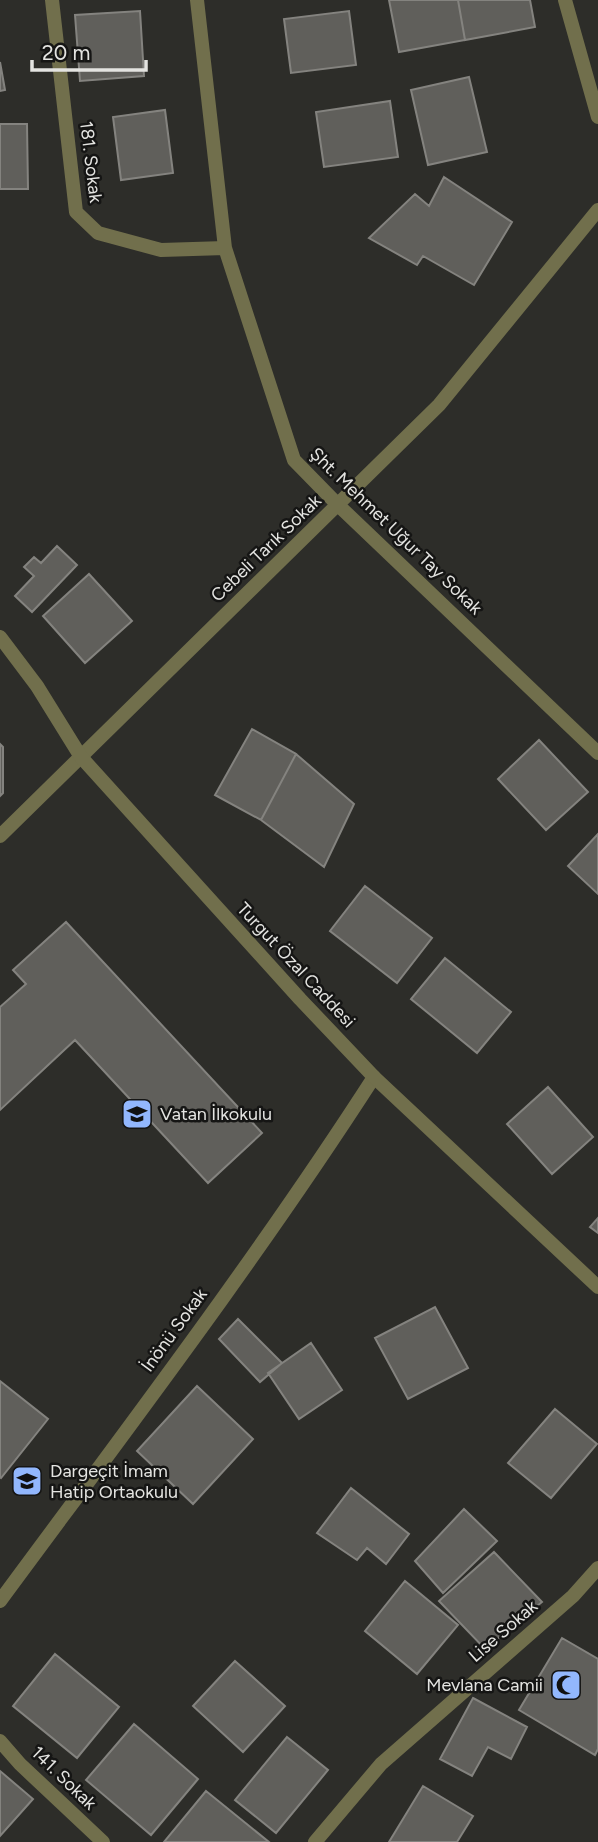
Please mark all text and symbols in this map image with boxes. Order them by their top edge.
scale bar [32,28,145,72]
text: 20 m [42,40,90,65]
street label: 181. Sokak [75,120,107,204]
street label: Şht. Mehmet Uğur Tay Sokak [305,443,487,619]
street label: Cebeli Tarık Sokak [206,489,326,606]
street label: Turgut Özal Caddesi [232,898,360,1032]
school or university icon: Vatan İlkokulu [120,1097,154,1131]
place label: Vatan İlkokulu [160,1103,272,1125]
street label: İnönü Sokak [136,1284,212,1376]
place label: Dargeçit İmam Hatip Ortaokulu [50,1460,178,1503]
school or university icon: Dargeçit İmam Hatip Ortaokulu [10,1464,44,1498]
street label: Lise Sokak [464,1595,542,1667]
mosque icon: Mevlana Camii [549,1668,583,1702]
place label: Mevlana Camii [426,1674,543,1696]
street label: 141. Sokak [27,1742,101,1815]

